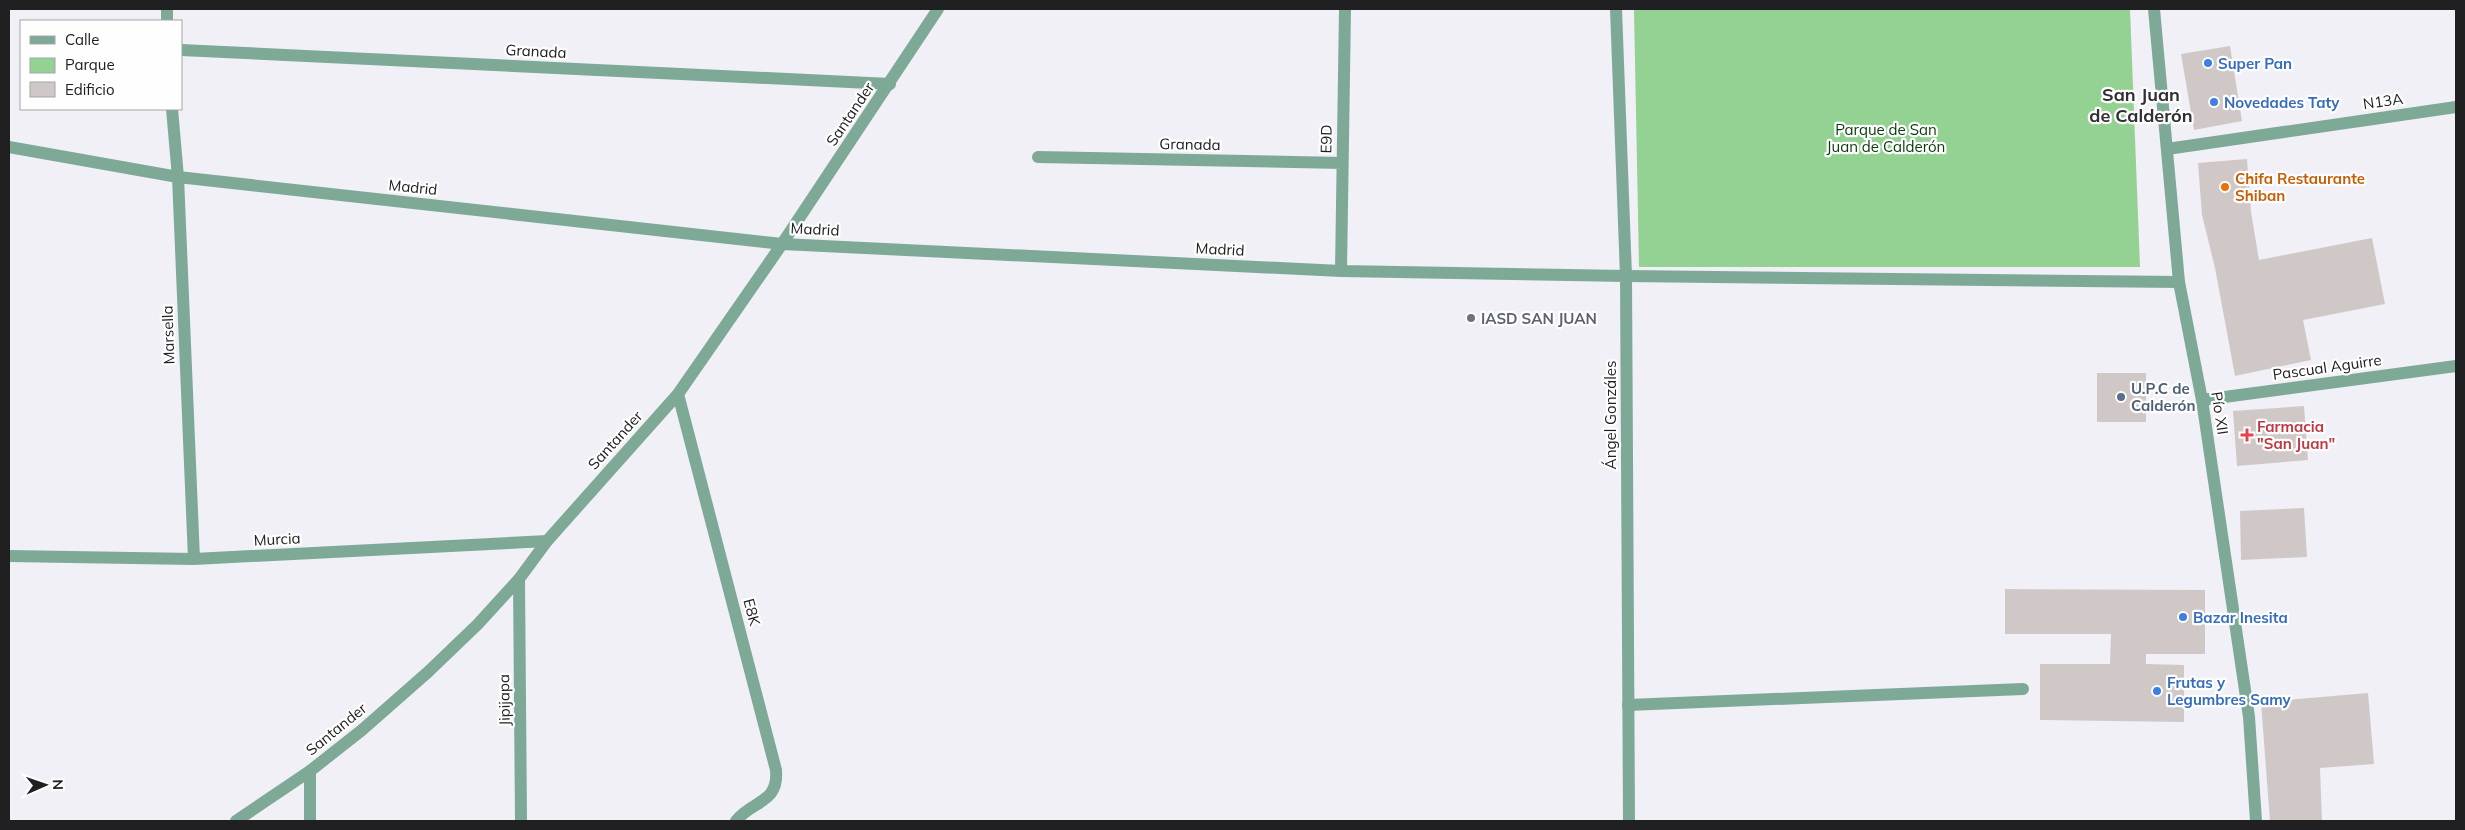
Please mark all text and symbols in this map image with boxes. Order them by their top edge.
legend [20,20,182,110]
text: Calle [65,30,99,49]
street label: Granada [505,40,567,62]
place label: Super Pan [2218,54,2292,73]
text: Parque [65,55,115,74]
marker: Super Pan [2202,57,2214,69]
street label: Santander [822,78,879,149]
text: Edificio [65,80,115,99]
district label: San Juan de Calderón [2089,83,2193,127]
street label: N13A [2362,89,2404,113]
place label: Novedades Taty [2224,93,2340,112]
marker: Novedades Taty [2208,96,2220,108]
park label: Parque de San Juan de Calderón [1827,120,1945,156]
street label: E9D [1316,124,1336,154]
street label: Granada [1159,134,1221,154]
place label: Chifa Restaurante Shiban [2235,169,2365,205]
street label: Madrid [388,175,438,199]
marker: Chifa Restaurante Shiban [2219,181,2231,193]
street label: Madrid [790,218,840,240]
street label: Madrid [1195,238,1245,260]
street label: Marsella [157,305,179,365]
place label: IASD SAN JUAN [1481,309,1597,328]
marker: IASD SAN JUAN [1465,312,1477,324]
street label: Pascual Aguirre [2271,350,2383,384]
street label: Ángel Gonzáles [1601,361,1620,469]
place label: U.P.C de Calderón [2131,379,2195,415]
street label: Pío XII [2207,390,2233,436]
marker: U.P.C de Calderón [2115,391,2127,403]
street label: Santander [584,406,647,473]
place label: Farmacia "San Juan" [2257,417,2335,453]
marker: Farmacia "San Juan" [2241,429,2253,441]
street label: Murcia [253,528,301,550]
street label: E8K [739,596,765,628]
place label: Bazar Inesita [2193,608,2288,627]
marker: Bazar Inesita [2177,611,2189,623]
place label: Frutas y Legumbres Samy [2167,673,2292,709]
street label: Jipijapa [494,674,514,726]
marker: Frutas y Legumbres Samy [2151,685,2163,697]
street label: Santander [302,698,371,759]
north arrow [20,760,70,810]
text: N [49,779,67,790]

